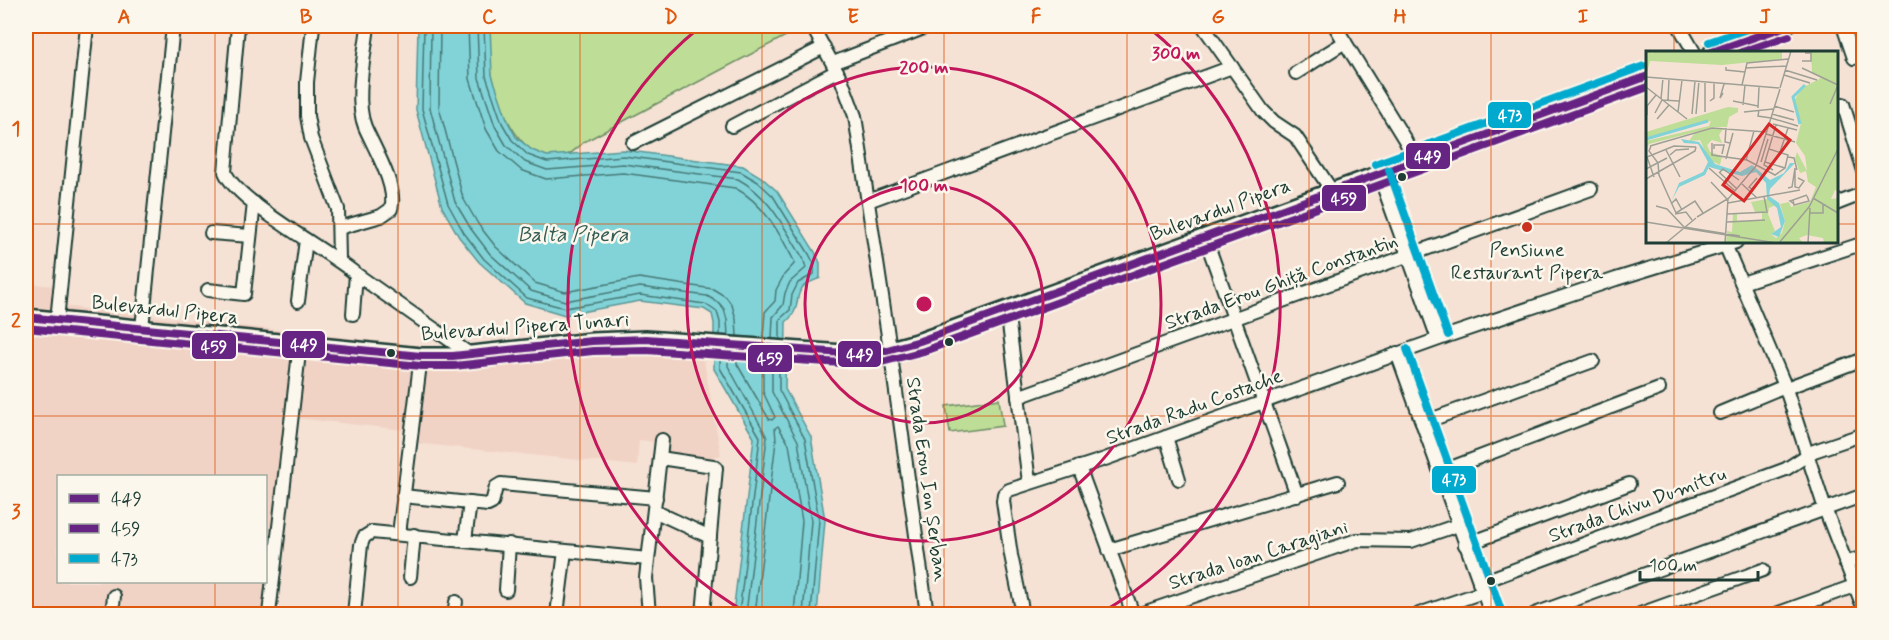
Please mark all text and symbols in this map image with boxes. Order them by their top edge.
text: A [117,4,131,31]
text: B [300,4,313,31]
text: C [482,4,497,31]
text: D [664,4,678,31]
text: E [847,4,859,31]
text: F [1031,4,1042,31]
text: G [1211,4,1225,31]
text: H [1393,4,1407,31]
text: I [1578,4,1588,31]
text: J [1759,4,1771,31]
text: 300 m [1152,42,1200,66]
inset map [1646,51,1838,243]
text: 200 m [899,56,949,80]
line badge: 473 [1487,101,1532,129]
text: 473 [1498,106,1522,127]
text: 1 [12,116,20,143]
line badge: 449 [1405,142,1451,170]
text: 449 [1414,147,1442,168]
unlabelled marker [1396,171,1408,183]
street label: Bulevardul Pipera [1147,172,1294,248]
text: 100 m [900,174,948,198]
line badge: 459 [1321,184,1367,212]
text: 459 [1331,189,1357,210]
marker: Pensiune Restaurant Pipera [1520,220,1534,234]
water label: Balta Pipera [518,221,629,249]
street label: Strada Erou Ghiță Constantin [1161,228,1402,337]
place label: Pensiune Restaurant Pipera [1451,237,1604,287]
street label: Bulevardul Pipera [90,289,240,332]
centre of rings [914,294,934,314]
street label: Bulevardul Pipera Tunari [420,307,630,348]
text: 2 [11,308,21,335]
line badge: 449 [281,330,326,359]
line badge: 459 [191,332,237,360]
text: 449 [290,335,318,356]
unlabelled marker [943,336,955,348]
text: 459 [201,337,227,358]
line badge: 449 [837,340,882,368]
line badge: 459 [747,344,793,373]
text: 449 [846,345,874,366]
unlabelled marker [385,347,397,359]
text: 459 [757,349,783,370]
street label: Strada Radu Costache [1102,363,1287,452]
street label: Strada Erou Ion Șerban [899,375,954,583]
street label: Strada Chivu Dumitru [1545,461,1730,550]
line badge: 473 [1431,465,1477,494]
text: 473 [1442,470,1466,491]
legend [57,475,267,583]
text: 449 [111,488,142,512]
text: 3 [11,499,21,526]
street label: Strada Ioan Caragiani [1165,514,1352,597]
text: 459 [111,518,141,542]
scale bar [1640,544,1758,582]
text: 473 [111,548,138,572]
text: 100 m [1649,554,1697,578]
unlabelled marker [1485,575,1497,587]

